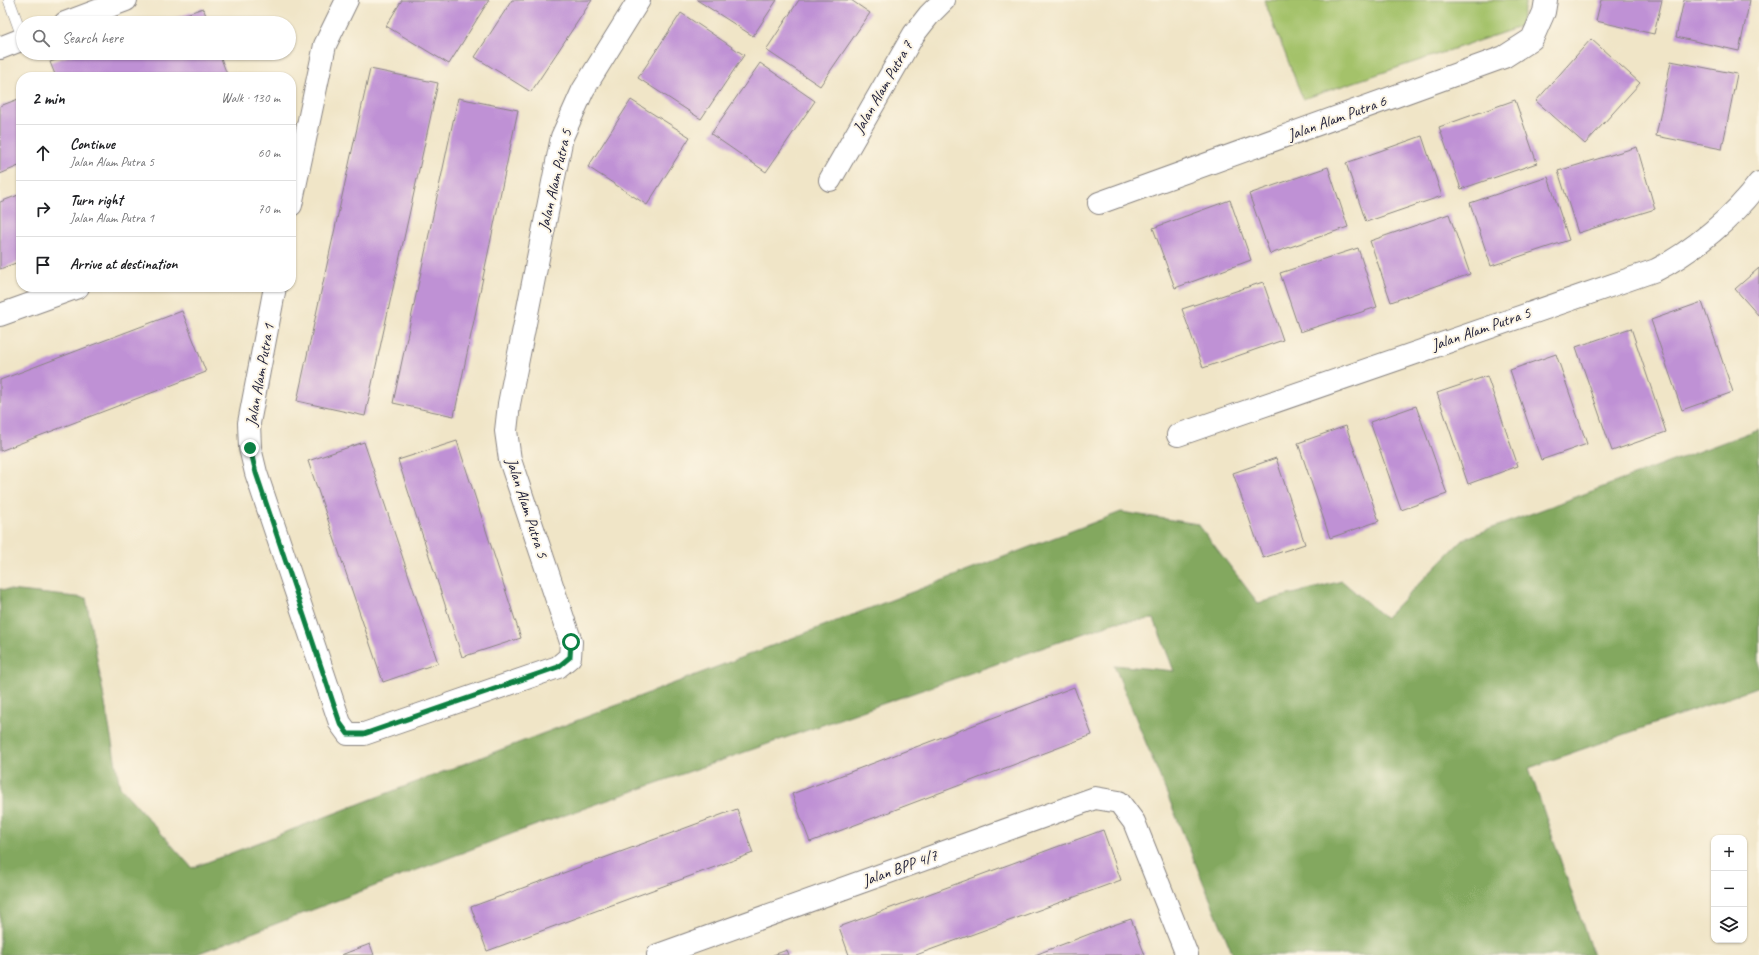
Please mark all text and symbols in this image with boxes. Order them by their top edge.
search box [16,16,296,60]
icon: search [30,27,52,49]
text: Search here [62,29,123,48]
street label: Jalan Alam Putra 7 [848,37,918,138]
text: 2 min [32,88,65,109]
text: Walk · 130 m [221,90,280,106]
street label: Jalan Alam Putra 6 [1284,91,1390,145]
street label: Jalan Alam Putra 5 [533,127,577,234]
text: Continue [70,135,115,154]
icon: ahead [32,142,54,164]
text: 60 m [258,145,280,161]
text: Jalan Alam Putra 5 [70,154,154,170]
text: Turn right [70,191,123,210]
icon: right [32,198,54,220]
text: 70 m [258,201,280,217]
text: Jalan Alam Putra 1 [70,210,154,226]
icon: arrive [32,254,54,276]
text: Arrive at destination [70,255,177,274]
street label: Jalan Alam Putra 5 [1428,302,1534,356]
street label: Jalan Alam Putra 1 [241,322,279,429]
route end [241,439,259,457]
street label: Jalan Alam Putra 5 [501,455,553,561]
route start [562,633,580,651]
map controls [1711,835,1747,943]
button: + [1711,835,1747,871]
street label: Jalan BPP 4/7 [859,845,941,891]
button: − [1711,871,1747,907]
button: layers [1711,907,1747,943]

